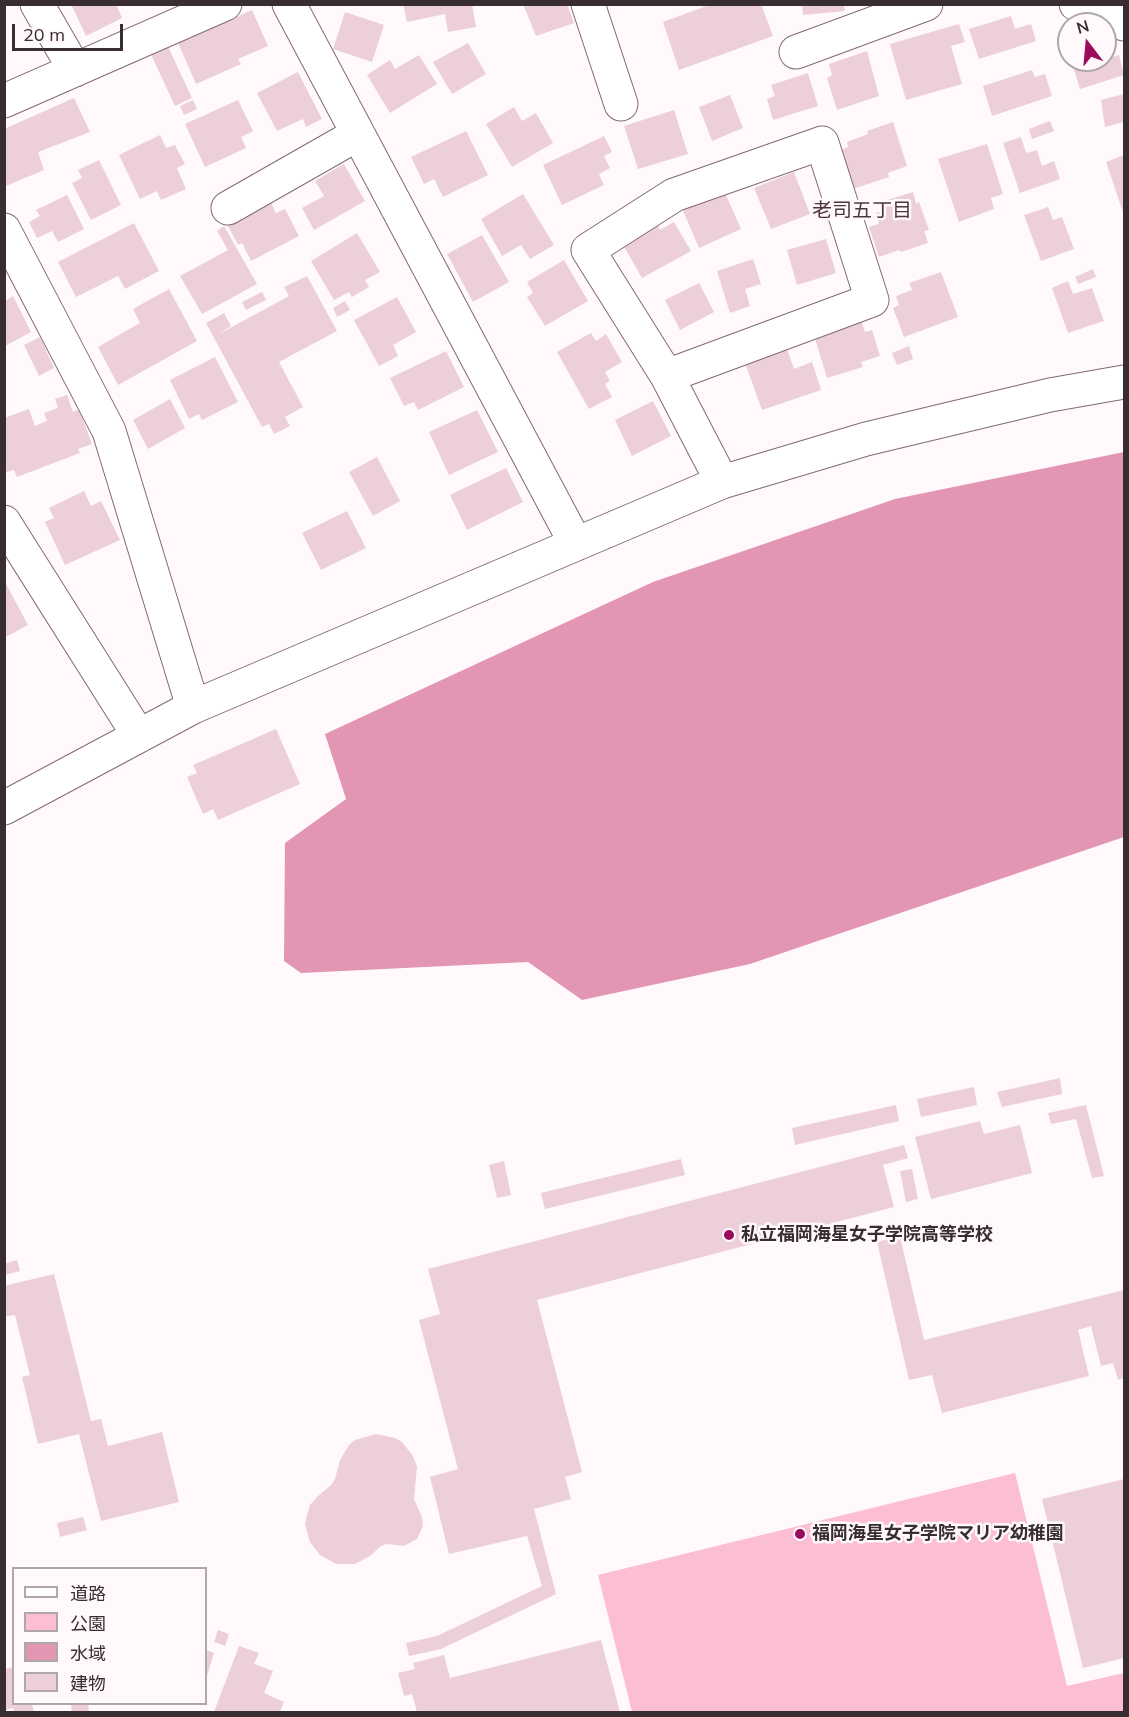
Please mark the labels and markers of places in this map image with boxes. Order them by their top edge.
place label: 私立福岡海星女子学院高等学校 [741,1224,993,1246]
marker: 私立福岡海星女子学院高等学校 [722,1228,736,1242]
place label: 福岡海星女子学院マリア幼稚園 [812,1523,1064,1545]
marker: 福岡海星女子学院マリア幼稚園 [793,1527,807,1541]

